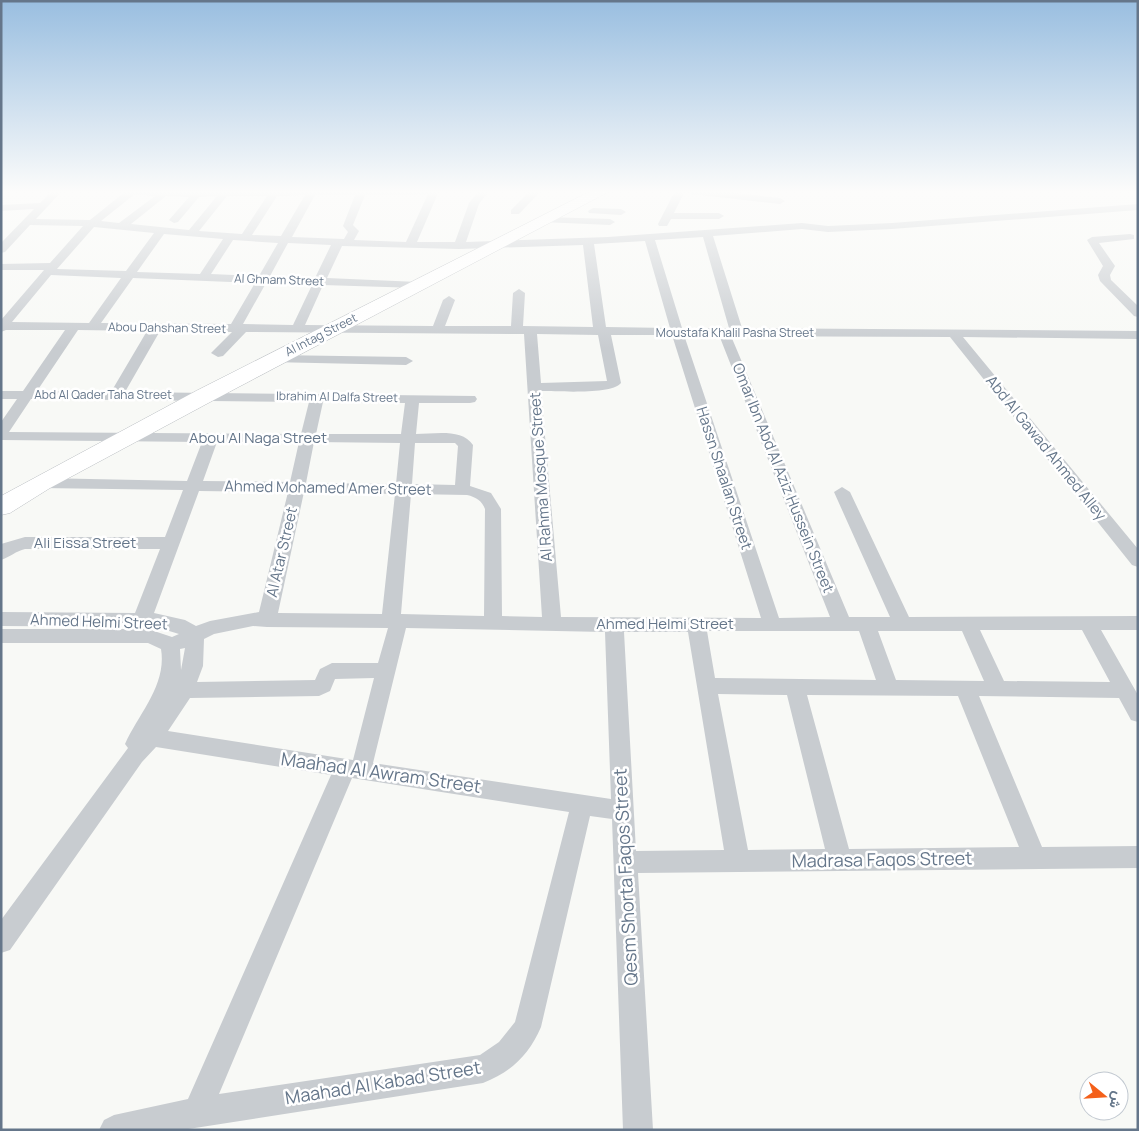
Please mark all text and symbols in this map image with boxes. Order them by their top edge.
street label: Al Ghnam Street [234,269,324,290]
street label: Al Intag Street [282,309,360,360]
street label: Abou Dahshan Street [108,318,226,337]
street label: Moustafa Khalil Pasha Street [656,324,814,341]
street label: Omar Ibn Abd Al Aziz Hussein Street [728,360,839,596]
street label: Abd Al Gawad Ahmed Alley [981,371,1112,525]
street label: Abd Al Qader Taha Street [34,386,172,403]
street label: Ibrahim Al Dalfa Street [276,387,398,406]
street label: Al Rahma Mosque Street [524,392,557,562]
street label: Hassn Shaalan Street [691,404,757,552]
street label: Abou Al Naga Street [189,427,327,448]
street label: Ahmed Mohamed Amer Street [224,475,432,500]
street label: Al Atar Street [261,505,302,599]
street label: Ali Eissa Street [34,532,136,553]
street label: Ahmed Helmi Street [30,609,168,634]
street label: Ahmed Helmi Street [596,613,734,634]
street label: Maahad Al Awram Street [280,746,483,798]
street label: Qesm Shorta Faqos Street [607,768,643,986]
street label: Madrasa Faqos Street [791,845,973,873]
street label: Maahad Al Kabad Street [283,1055,482,1109]
north arrow [1079,1071,1129,1121]
text: ش [1105,1089,1128,1111]

